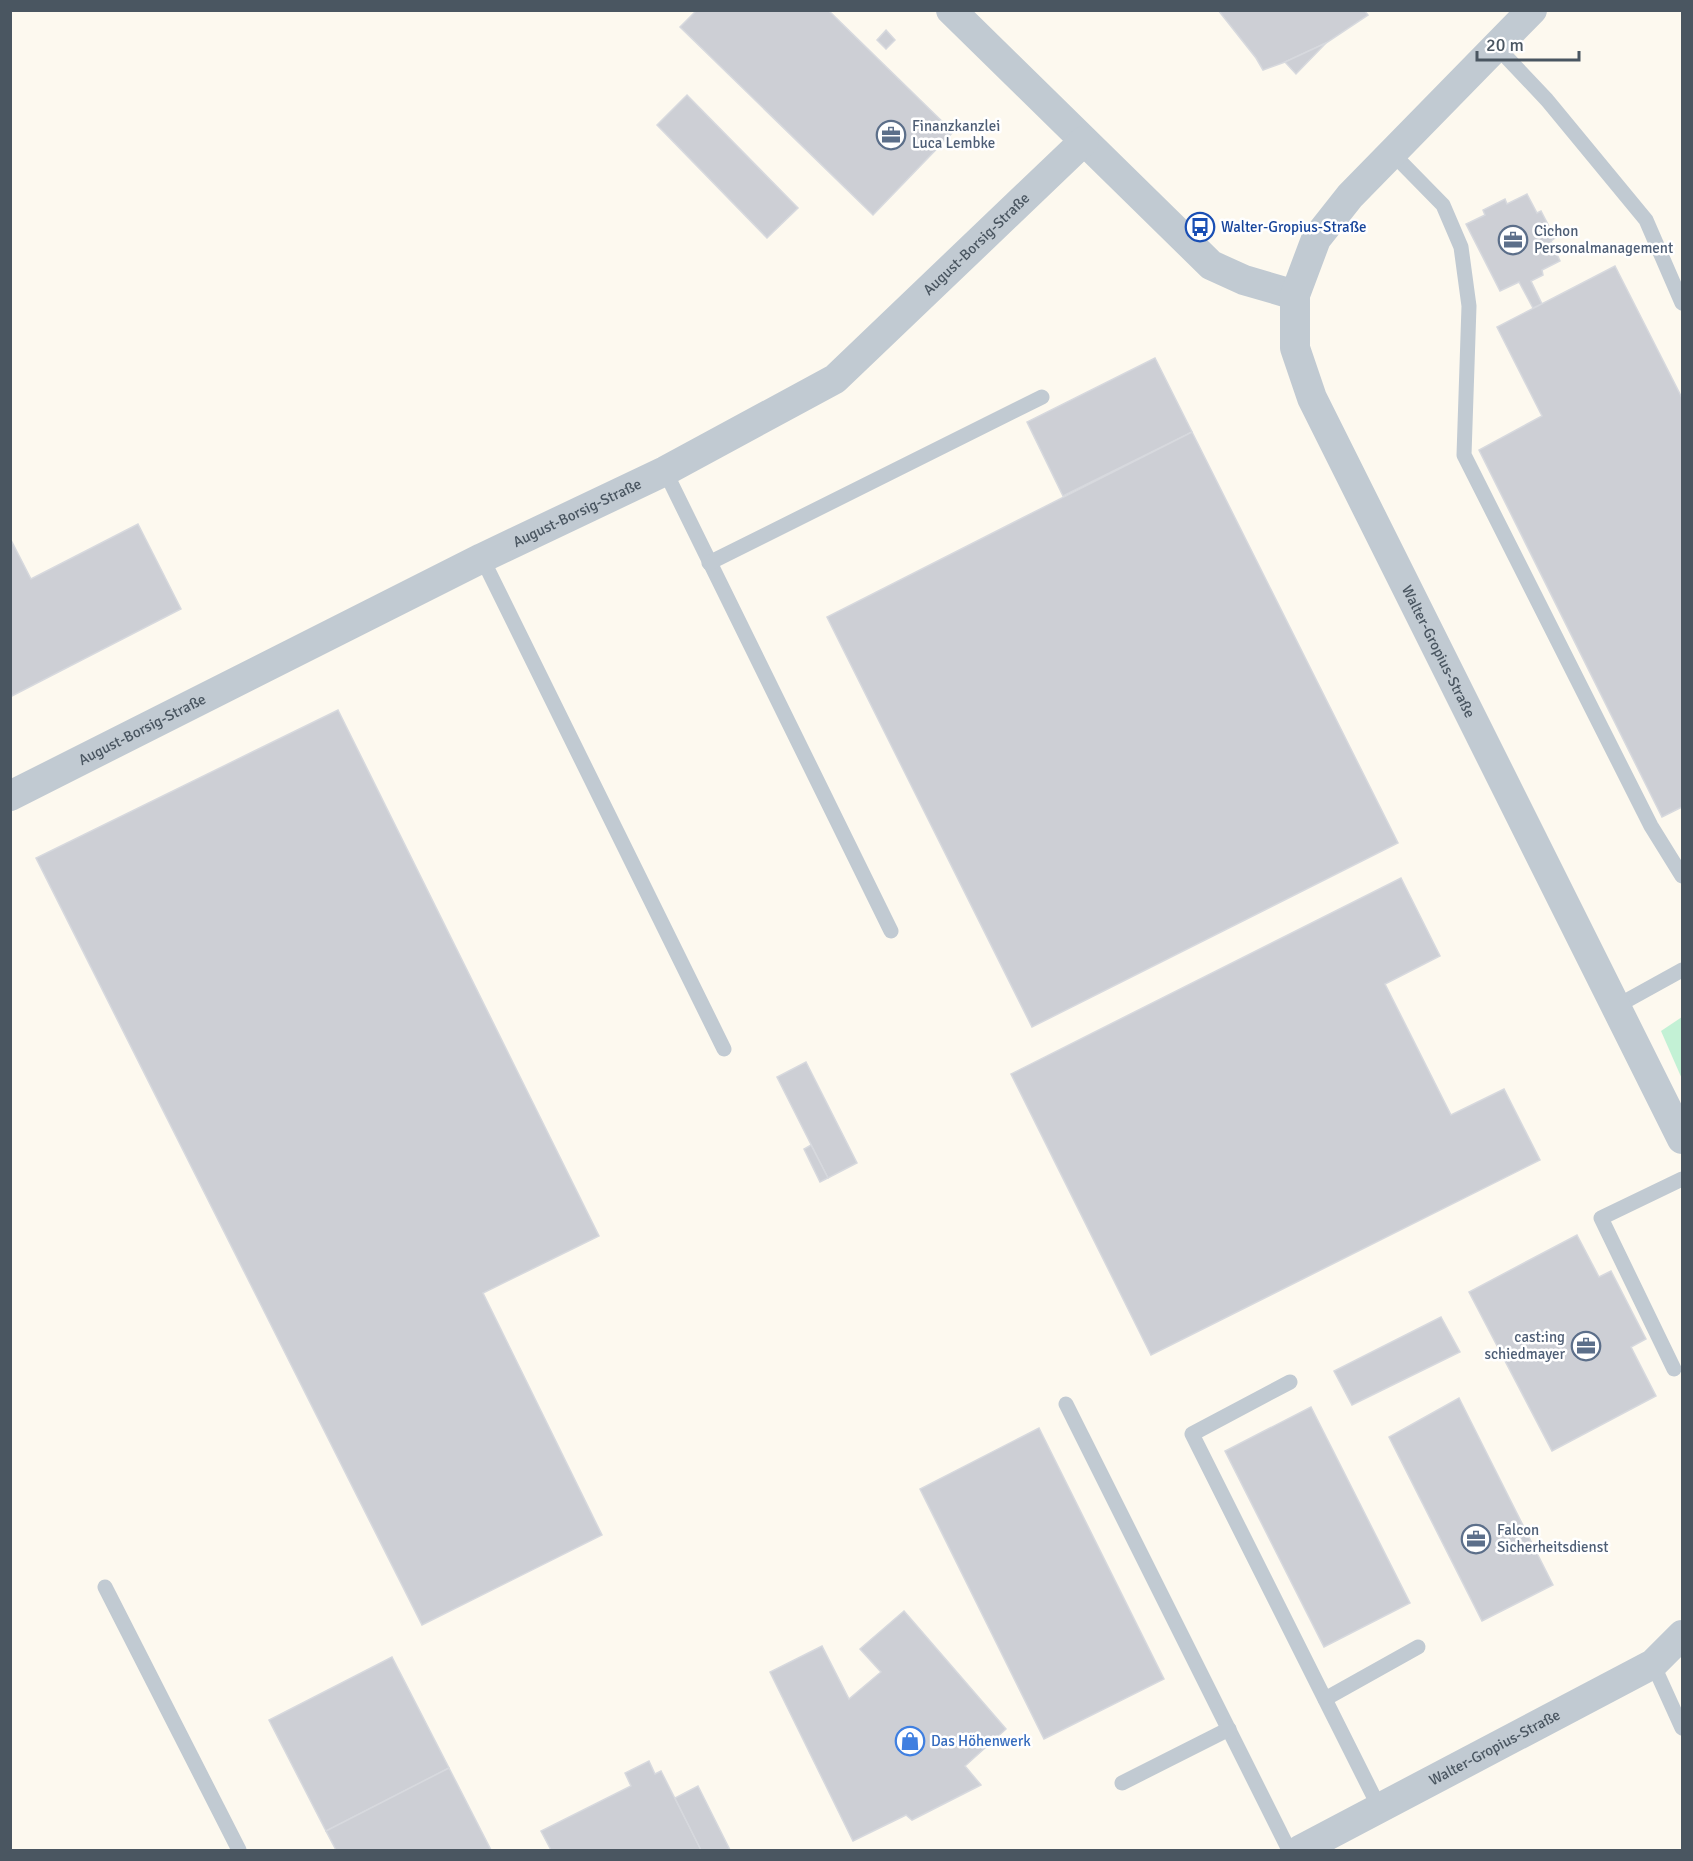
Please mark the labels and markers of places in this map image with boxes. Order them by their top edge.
place label: Finanzkanzlei Luca Lembke [912,117,1000,152]
office icon: Finanzkanzlei Luca Lembke [875,119,907,151]
bus stop icon: Walter-Gropius-Straße [1184,211,1216,243]
place label: Walter-Gropius-Straße [1221,218,1367,236]
place label: Cichon Personalmanagement [1534,222,1673,257]
office icon: Cichon Personalmanagement [1497,224,1529,256]
place label: cast:ing schiedmayer [1484,1328,1565,1363]
office icon: cast:ing schiedmayer [1570,1330,1602,1362]
place label: Falcon Sicherheitsdienst [1497,1521,1609,1556]
office icon: Falcon Sicherheitsdienst [1460,1523,1492,1555]
shop icon: Das Höhenwerk [894,1725,926,1757]
place label: Das Höhenwerk [931,1732,1031,1750]

